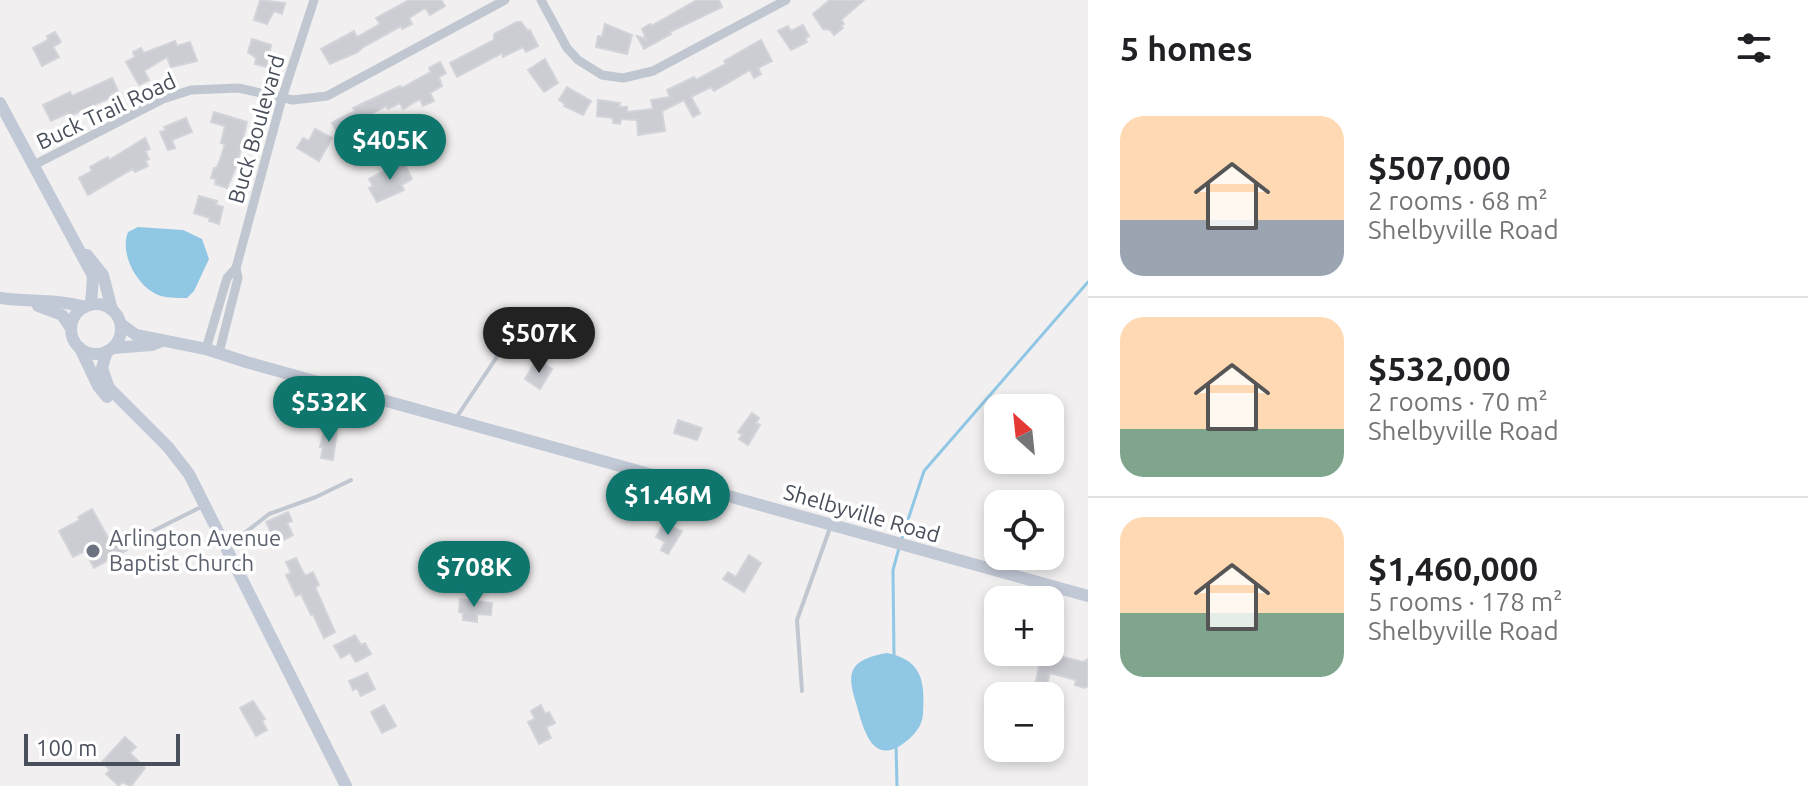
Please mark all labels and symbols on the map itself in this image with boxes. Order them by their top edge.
street label: Buck Boulevard [222,52,289,206]
street label: Buck Trail Road [32,67,179,154]
pin: $405K [334,114,446,182]
pin: $507K [483,307,595,375]
pin: $532K [273,376,385,444]
north arrow [984,394,1064,474]
pin: $1.46M [603,469,733,537]
street label: Shelbyville Road [781,478,943,547]
place label: Arlington Avenue Baptist Church [109,525,281,575]
pin: $708K [418,541,530,609]
marker: Arlington Avenue Baptist Church [84,542,102,560]
scale bar [24,730,180,766]

